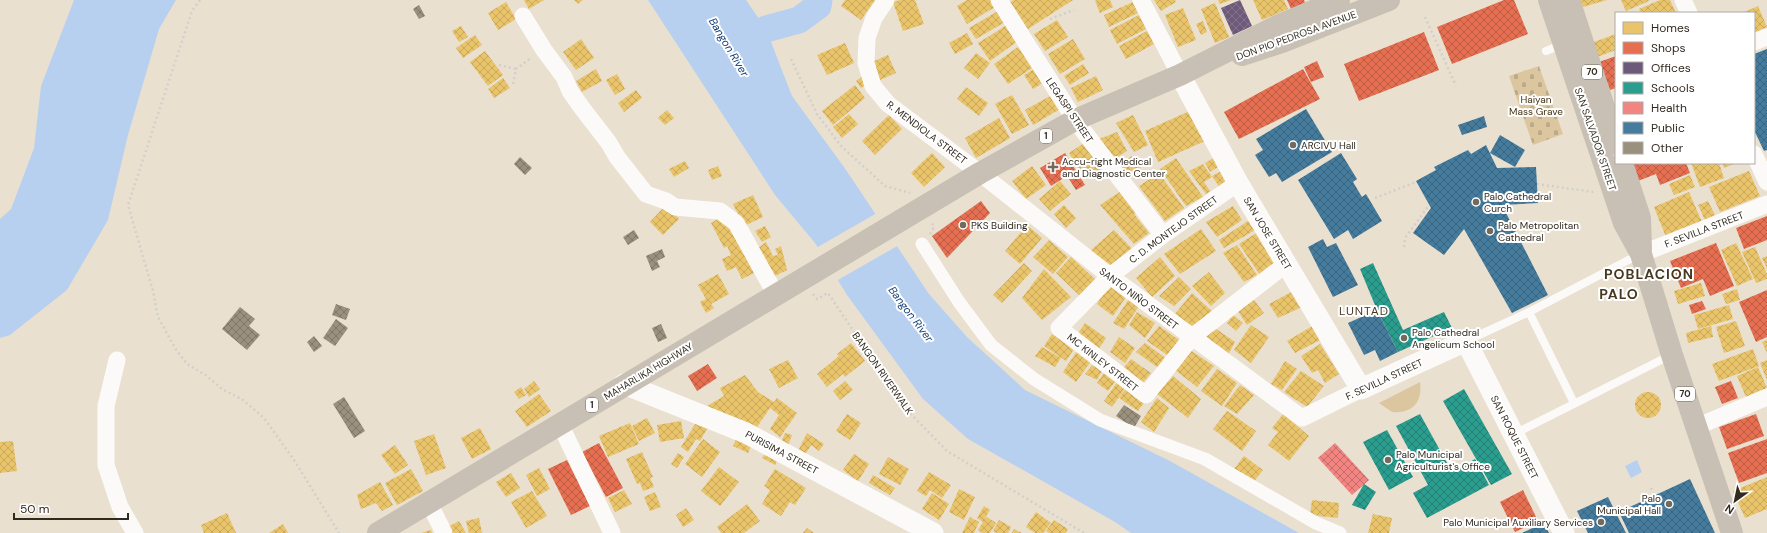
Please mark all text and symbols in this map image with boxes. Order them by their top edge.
street label: DON PIO PEDROSA AVENUE [1234,8,1358,63]
legend [1615,12,1755,164]
water label: Bangon River [706,15,753,80]
text: Homes [1651,20,1690,36]
text: Shops [1651,40,1686,56]
text: Offices [1651,60,1691,76]
road number: 70 [1582,65,1602,79]
street label: LEGASPI STREET [1043,75,1096,146]
text: Schools [1651,80,1695,96]
street label: SAN SALVADOR STREET [1572,86,1619,193]
park label: Haiyan Mass Grave [1509,93,1563,118]
street label: R. MENDIOLA STREET [884,98,970,167]
text: Health [1651,100,1687,116]
text: Public [1651,120,1685,136]
road number: 1 [1040,129,1052,143]
place label: ARCIVU Hall [1301,139,1356,152]
marker: ARCIVU Hall [1288,140,1298,150]
text: Other [1651,140,1684,156]
place label: Accu-right Medical and Diagnostic Center [1062,155,1166,180]
marker: Accu-right Medical and Diagnostic Center [1047,161,1059,173]
place label: Palo Cathedral Curch [1484,190,1551,215]
street label: C. D. MONTEJO STREET [1126,193,1221,266]
street label: SAN JOSE STREET [1241,194,1295,272]
marker: Palo Cathedral Curch [1471,197,1481,207]
street label: F. SEVILLA STREET [1663,208,1746,251]
place label: PKS Building [971,219,1028,232]
place label: Palo Metropolitan Cathedral [1498,219,1579,244]
marker: PKS Building [958,220,968,230]
marker: Palo Metropolitan Cathedral [1485,226,1495,236]
street label: SANTO NIÑO STREET [1097,264,1181,333]
district label: POBLACION [1604,265,1694,283]
water label: Bangon River [885,283,937,345]
district label: PALO [1599,285,1639,303]
district label: LUNTAD [1339,303,1389,319]
place label: Palo Cathedral Angelicum School [1412,326,1494,351]
street label: BANGON RIVERWALK [849,330,916,417]
street label: MC KINLEY STREET [1064,331,1141,394]
marker: Palo Cathedral Angelicum School [1399,333,1409,343]
street label: MAHARLIKA HIGHWAY [601,340,695,403]
street label: F. SEVILLA STREET [1343,356,1425,403]
road number: 70 [1675,387,1695,401]
street label: SAN ROQUE STREET [1488,393,1541,482]
road number: 1 [586,398,598,412]
street label: PURISIMA STREET [743,428,821,477]
place label: Palo Municipal Agriculturist's Office [1396,448,1490,473]
marker: Palo Municipal Agriculturist's Office [1383,455,1393,465]
north arrow [1715,481,1755,521]
place label: Palo Municipal Hall [1597,492,1661,517]
scale bar [14,495,128,521]
marker: Palo Municipal Hall [1664,499,1674,509]
text: 50 m [20,501,49,517]
text: N [1722,501,1737,517]
place label: Palo Municipal Auxiliary Services [1443,516,1593,529]
marker: Palo Municipal Auxiliary Services [1596,517,1606,527]

